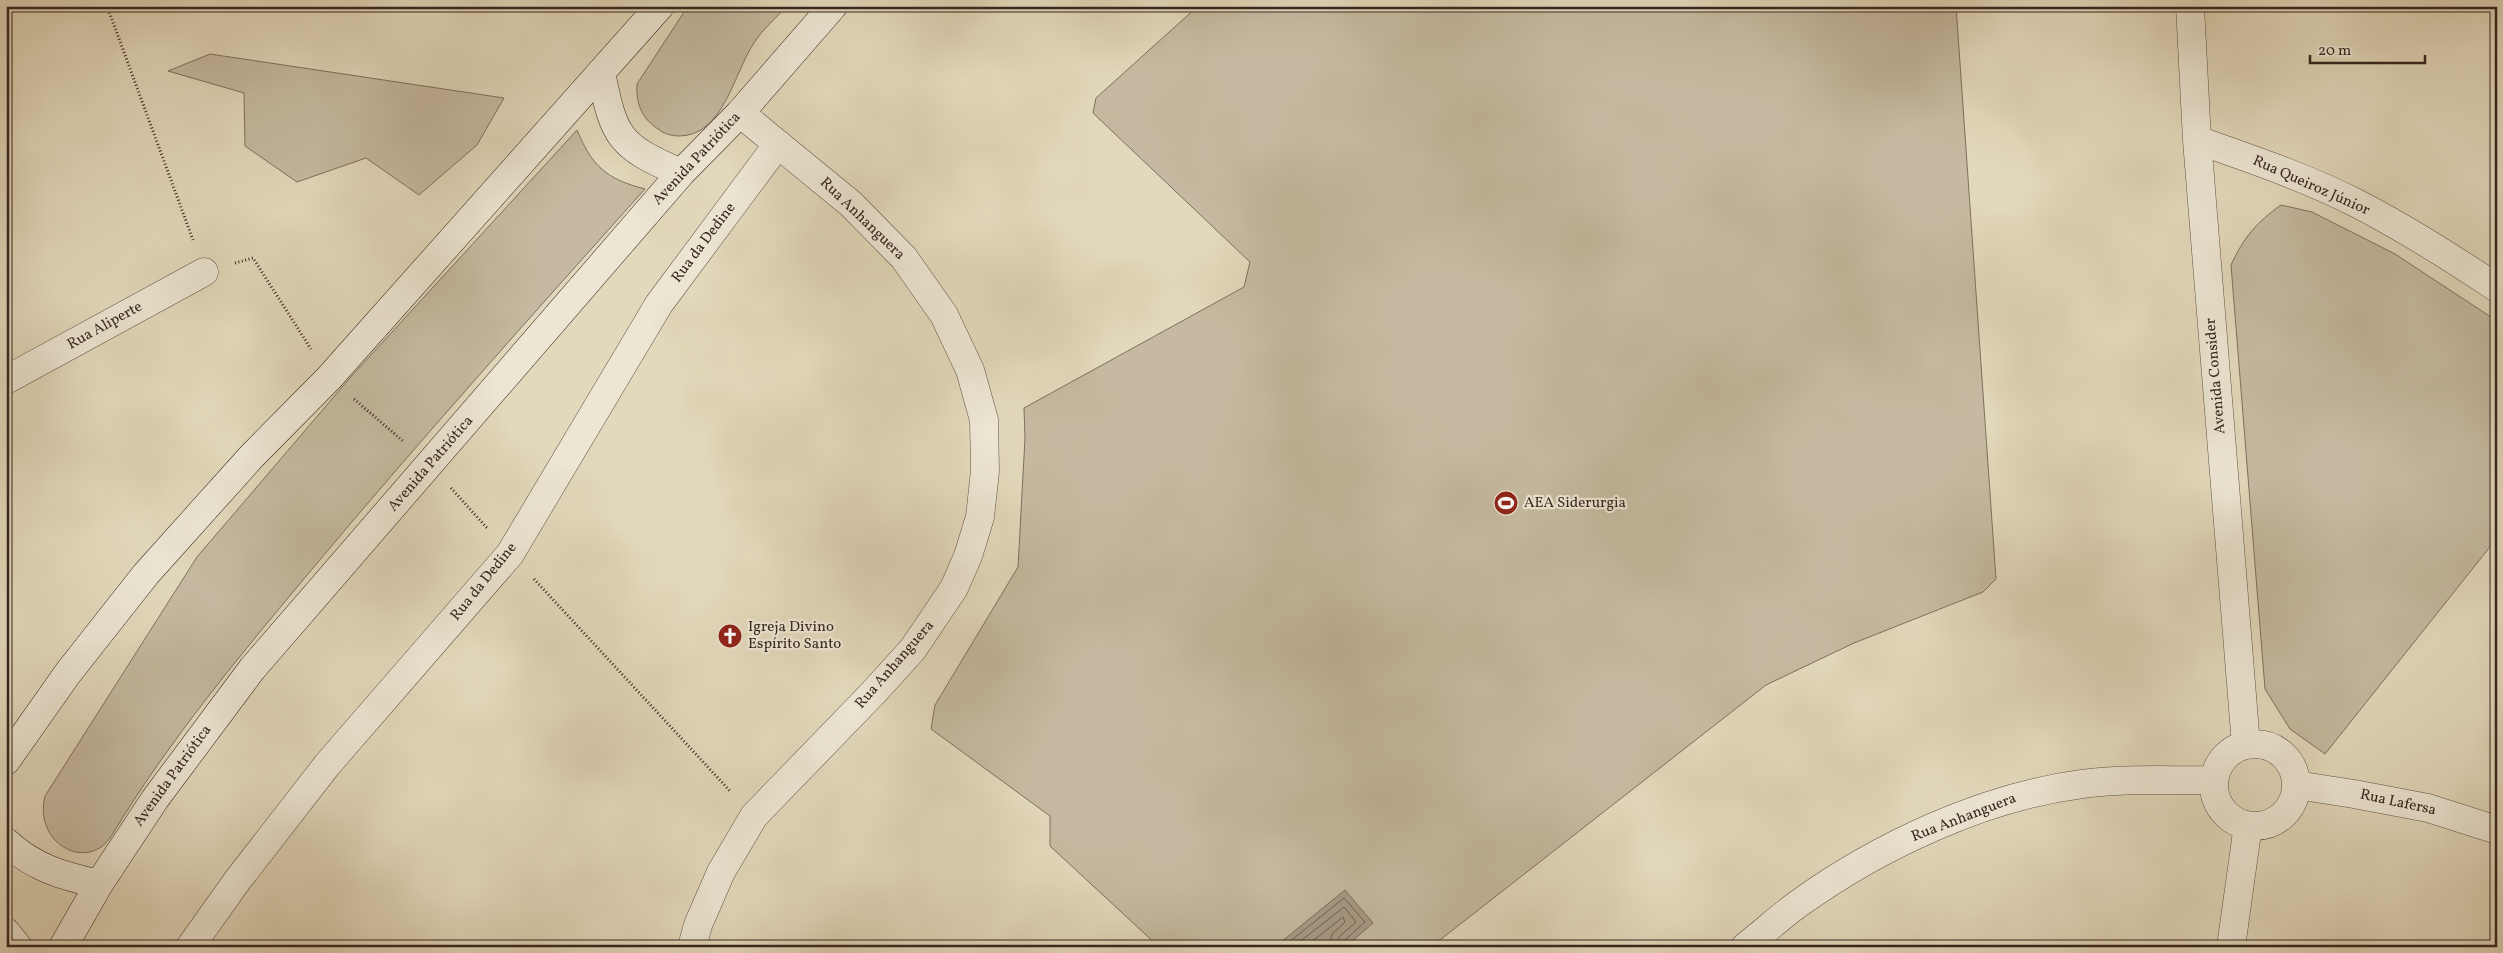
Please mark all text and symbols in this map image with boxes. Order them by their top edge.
scale bar [2310,32,2426,64]
text: 20 m [2318,41,2351,62]
street label: Avenida Patriótica [648,108,746,210]
street label: Rua Queiroz Júnior [2249,151,2373,221]
street label: Rua Anhanguera [815,173,909,265]
street label: Rua da Dedine [667,199,741,287]
street label: Rua Aliperte [64,297,146,355]
street label: Avenida Consider [2200,317,2232,435]
street label: Avenida Patriótica [383,411,479,517]
sports icon: AEA Siderurgia [1493,490,1519,516]
place label: AEA Siderurgia [1524,493,1626,514]
street label: Rua da Dedine [446,538,522,626]
street label: Rua Anhanguera [851,616,939,714]
place label: Igreja Divino Espírito Santo [748,617,841,655]
church icon: Igreja Divino Espírito Santo [717,623,743,649]
street label: Avenida Patriótica [129,721,217,831]
street label: Rua Lafersa [2358,785,2438,821]
street label: Rua Anhanguera [1908,788,2020,848]

